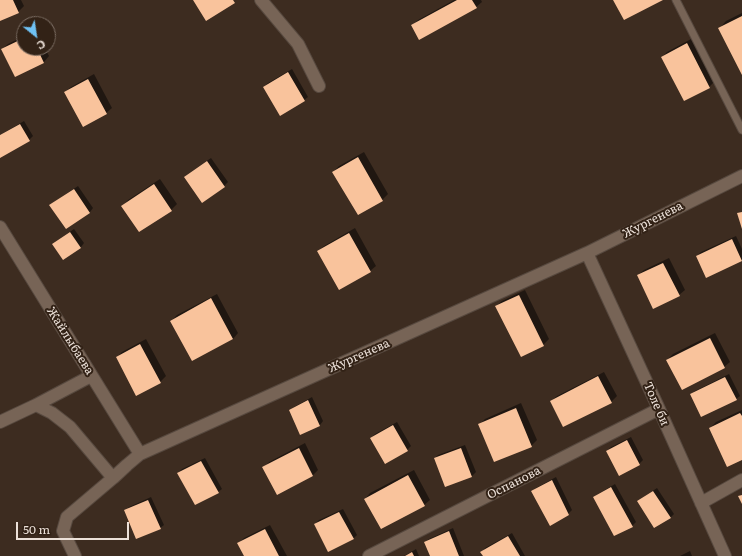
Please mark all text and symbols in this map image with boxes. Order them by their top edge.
north arrow [16,16,56,56]
text: С [34,37,49,54]
street label: Жургенева [620,199,686,241]
street label: Жайлыбаева [43,305,97,377]
street label: Жургенева [326,336,392,376]
street label: Толе би [640,380,672,428]
street label: Оспанова [485,463,543,503]
scale bar [18,514,131,540]
text: 50 m [23,520,50,538]

